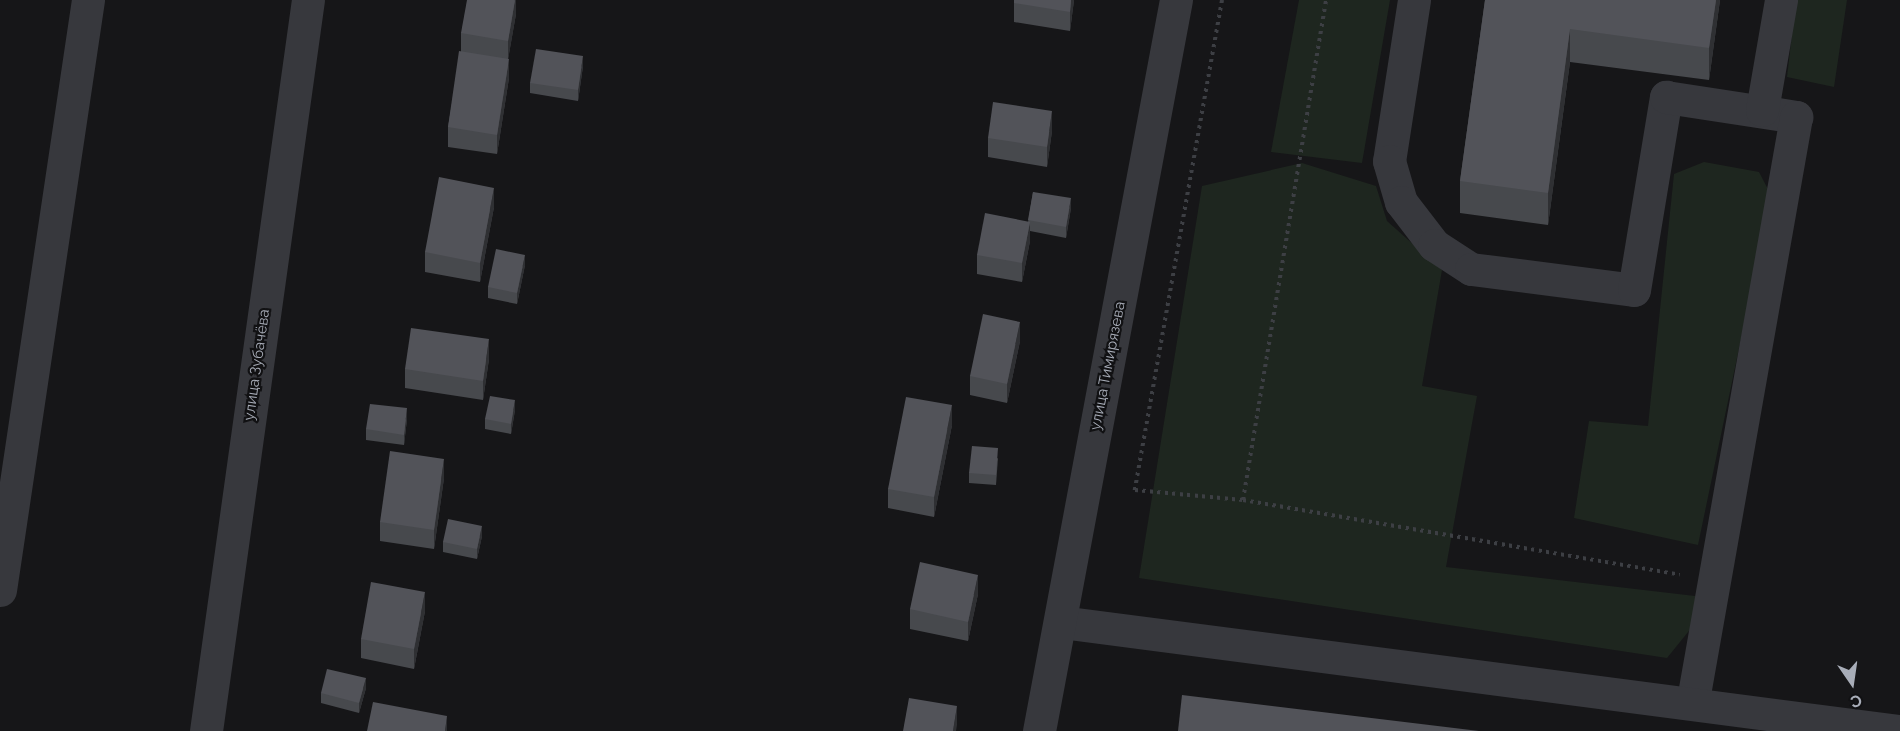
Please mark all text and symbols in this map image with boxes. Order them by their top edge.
street label: улица Тимирязева [1087,300,1129,432]
street label: улица Зубачёва [240,308,274,422]
north arrow [1822,653,1882,713]
text: С [1849,691,1864,712]

